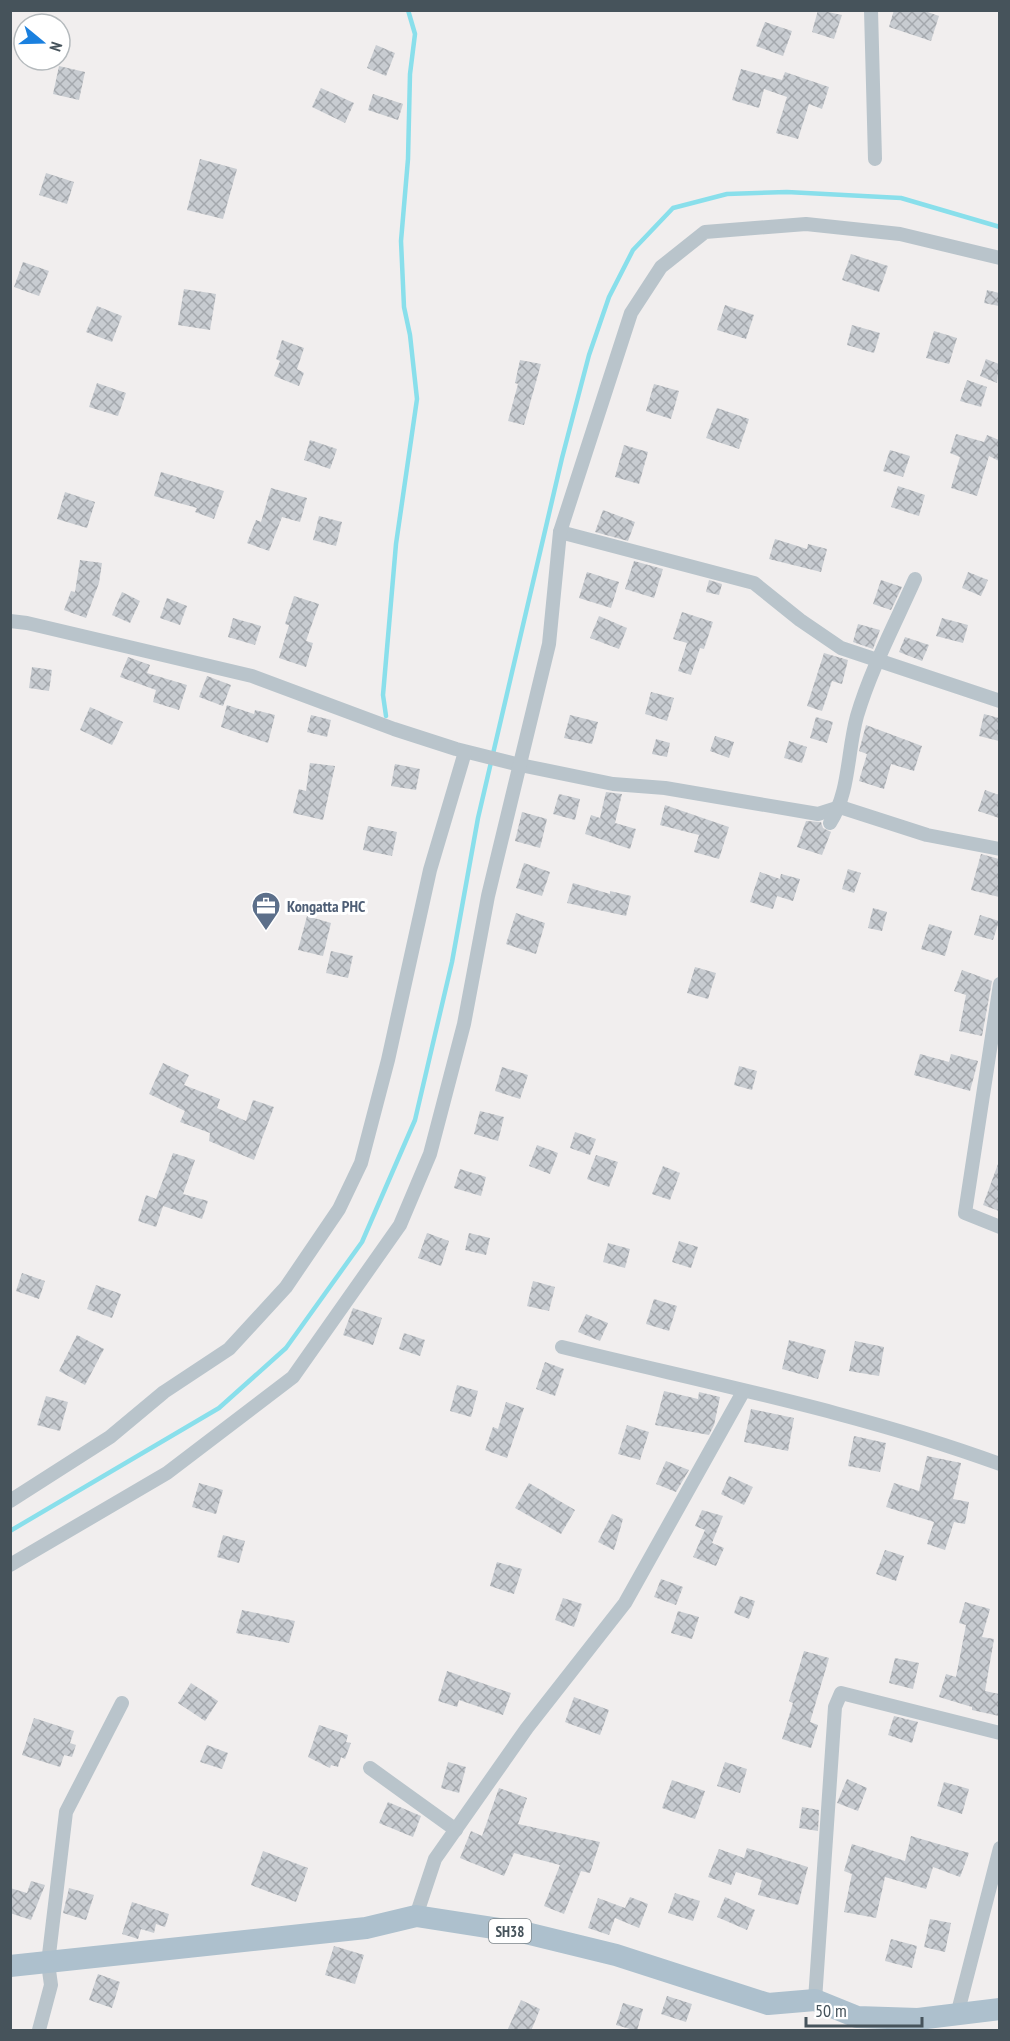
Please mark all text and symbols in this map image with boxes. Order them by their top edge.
north arrow [12,12,72,72]
text: N [45,40,67,54]
office icon: Kongatta PHC [250,890,282,932]
place label: Kongatta PHC [287,896,366,916]
road number: SH38 [489,1919,531,1943]
scale bar [806,1990,922,2028]
text: 50 m [815,1999,847,2022]

